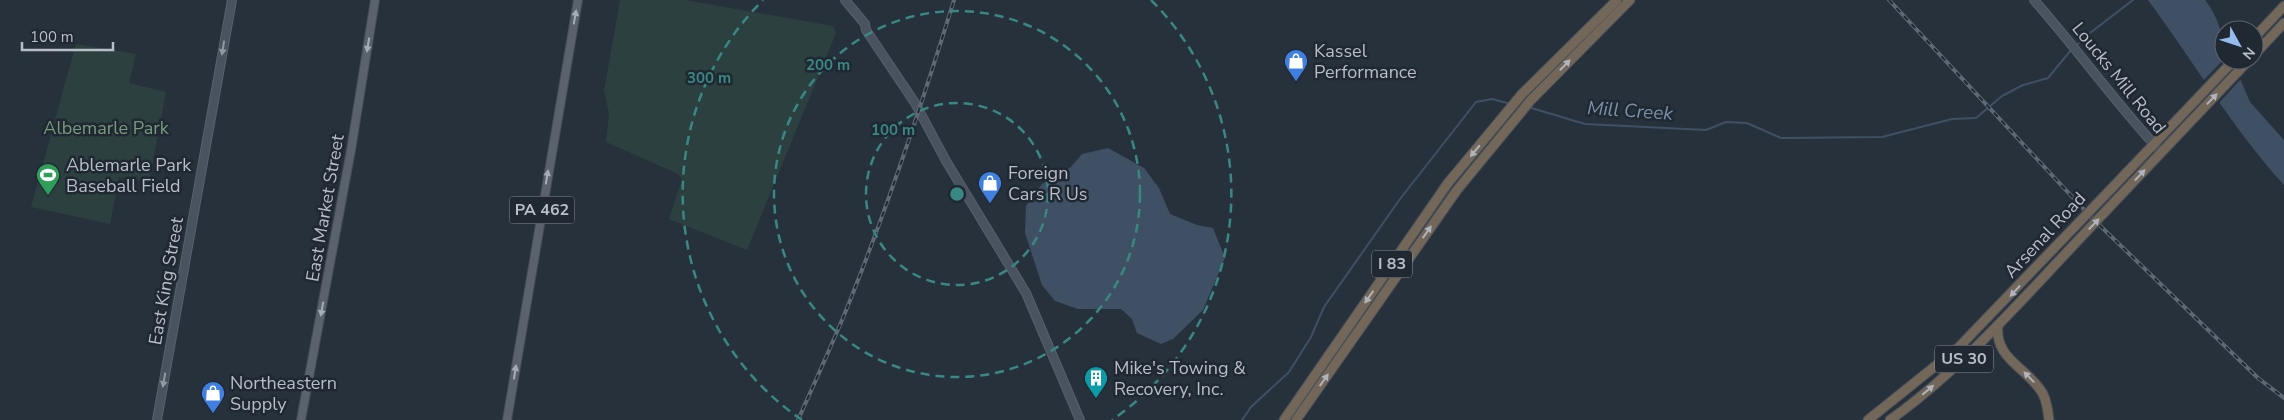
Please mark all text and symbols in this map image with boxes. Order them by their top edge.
one-way arrow [571,8,579,24]
street label: Loucks Mill Road [2067,17,2171,139]
scale bar [22,20,114,52]
north arrow [2214,20,2264,70]
text: 100 m [30,27,74,47]
one-way arrow [364,37,372,53]
place label: Kassel Performance [1314,39,1417,84]
one-way arrow [219,40,227,56]
text: N [2238,43,2259,63]
shop icon: Kassel Performance [1283,48,1309,82]
text: 200 m [806,55,850,75]
one-way arrow [1559,59,1571,71]
text: 300 m [687,68,731,88]
one-way arrow [2206,94,2218,106]
water label: Mill Creek [1586,95,1674,127]
park label: Albemarle Park [43,116,170,140]
text: 100 m [871,120,915,140]
street label: East Market Street [300,132,350,284]
one-way arrow [1470,145,1481,157]
place label: Ablemarle Park Baseball Field [66,153,192,198]
place label: Foreign Cars R Us [1008,161,1087,206]
sports icon: Ablemarle Park Baseball Field [35,162,61,196]
one-way arrow [544,169,552,185]
one-way arrow [2134,169,2146,181]
shop icon: Foreign Cars R Us [977,170,1003,204]
centre of rings [948,185,966,203]
street label: Arsenal Road [1999,187,2091,283]
road number: PA 462 [510,196,574,224]
street label: East King Street [143,215,189,347]
one-way arrow [2088,218,2100,230]
one-way arrow [1422,225,1432,239]
road number: I 83 [1372,250,1412,278]
one-way arrow [2009,284,2021,296]
one-way arrow [1364,290,1374,304]
one-way arrow [317,302,325,318]
road number: US 30 [1935,346,1993,372]
place label: Mike's Towing & Recovery, Inc. [1114,356,1246,401]
one-way arrow [512,364,520,380]
building icon: Mike's Towing & Recovery, Inc. [1083,365,1109,399]
place label: Northeastern Supply [230,371,337,416]
one-way arrow [2023,372,2035,384]
one-way arrow [160,373,168,389]
one-way arrow [1319,373,1329,387]
shop icon: Northeastern Supply [200,380,226,414]
one-way arrow [1921,385,1934,396]

